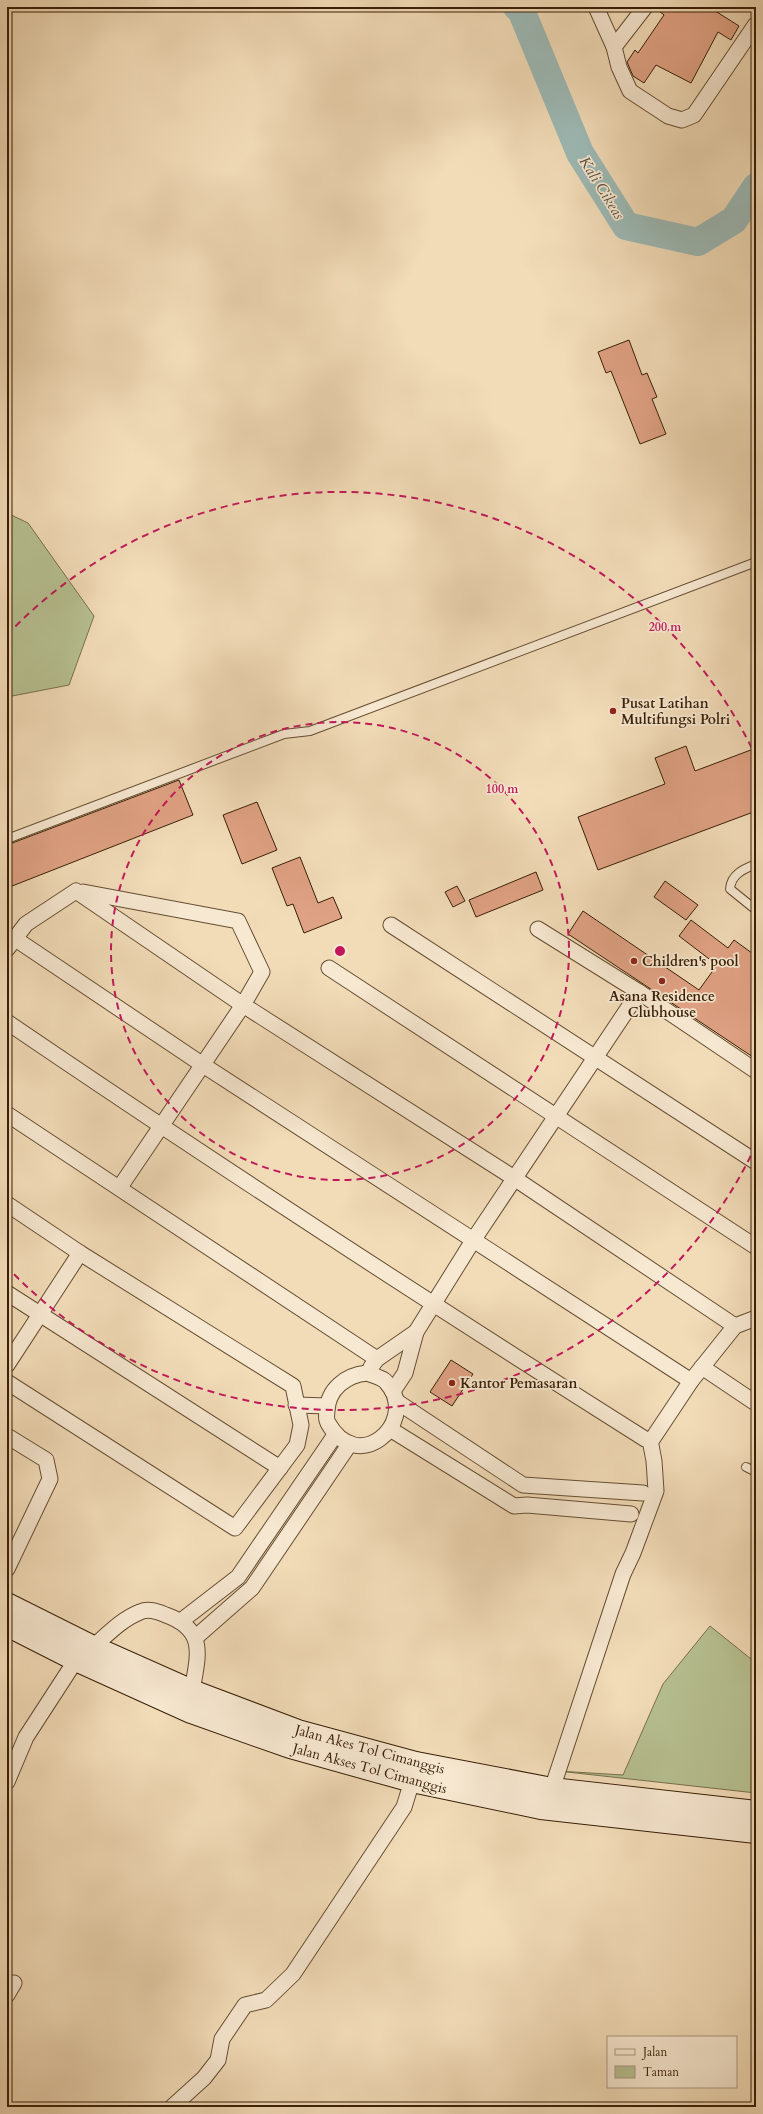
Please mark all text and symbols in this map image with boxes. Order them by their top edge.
water label: Kali Cikeas [575,153,629,223]
text: 200 m [649,619,682,635]
place label: Pusat Latihan Multifungsi Polri [621,694,731,729]
marker: Pusat Latihan Multifungsi Polri [608,706,618,716]
text: 100 m [486,781,519,797]
centre of rings [333,944,347,958]
place label: Children's pool [642,952,739,971]
marker: Children's pool [629,956,639,966]
marker: Asana Residence Clubhouse [657,976,667,986]
place label: Asana Residence Clubhouse [609,987,715,1022]
place label: Kantor Pemasaran [460,1374,578,1393]
marker: Kantor Pemasaran [447,1378,457,1388]
street label: Jalan Akes Tol Cimanggis [291,1720,447,1779]
street label: Jalan Akses Tol Cimanggis [289,1738,449,1798]
legend [607,2036,737,2088]
text: Jalan [641,2044,667,2060]
text: Taman [643,2064,679,2080]

